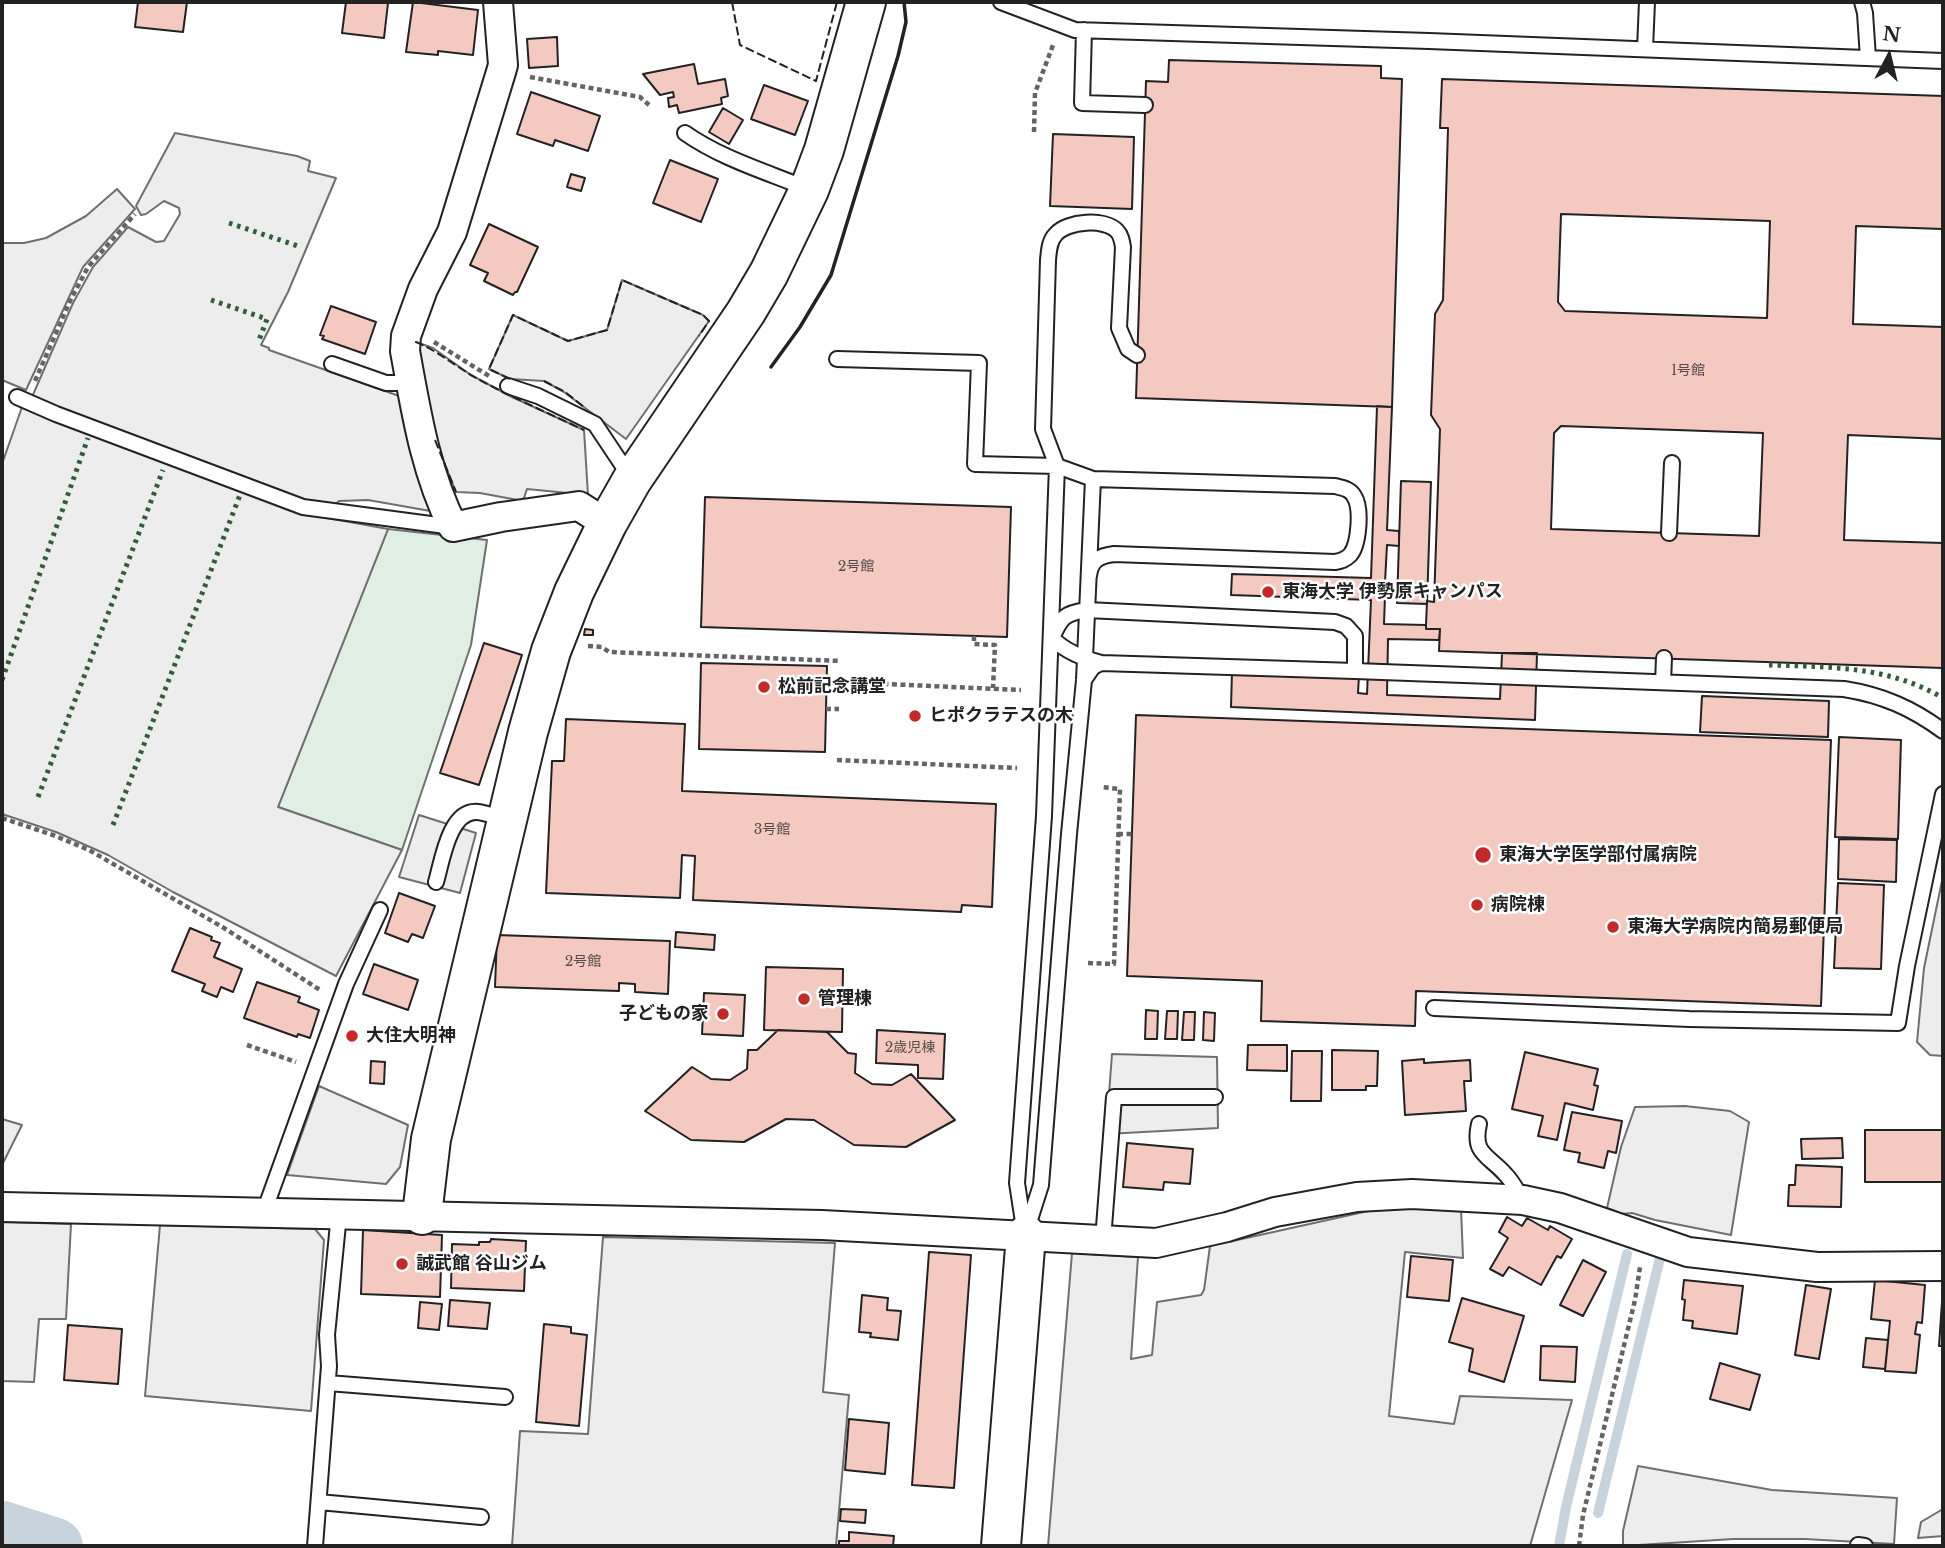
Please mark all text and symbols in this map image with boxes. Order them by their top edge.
north arrow [1854,21,1924,91]
text: N [1881,22,1902,47]
house number: 1号館 [1671,363,1705,379]
house number: 2号館 [838,559,874,575]
place label: 東海大学 伊勢原キャンパス [1282,581,1503,603]
marker: 東海大学 伊勢原キャンパス [1260,584,1276,600]
place label: 松前記念講堂 [778,676,886,698]
marker: 松前記念講堂 [756,679,772,695]
place label: ヒポクラテスの木 [929,705,1073,727]
marker: ヒポクラテスの木 [907,708,923,724]
house number: 3号館 [754,822,790,838]
place label: 東海大学医学部付属病院 [1499,844,1697,866]
marker: 東海大学医学部付属病院 [1473,845,1493,865]
place label: 病院棟 [1491,894,1545,916]
marker: 病院棟 [1469,897,1485,913]
place label: 東海大学病院内簡易郵便局 [1627,916,1843,938]
marker: 東海大学病院内簡易郵便局 [1605,919,1621,935]
house number: 2号館 [565,954,601,970]
place label: 管理棟 [818,988,872,1010]
marker: 管理棟 [796,991,812,1007]
place label: 子どもの家 [619,1003,709,1025]
marker: 子どもの家 [715,1006,731,1022]
place label: 大住大明神 [366,1025,456,1047]
marker: 大住大明神 [344,1028,360,1044]
house number: 2歳児棟 [885,1040,935,1056]
place label: 誠武館 谷山ジム [416,1253,547,1275]
marker: 誠武館 谷山ジム [394,1256,410,1272]

